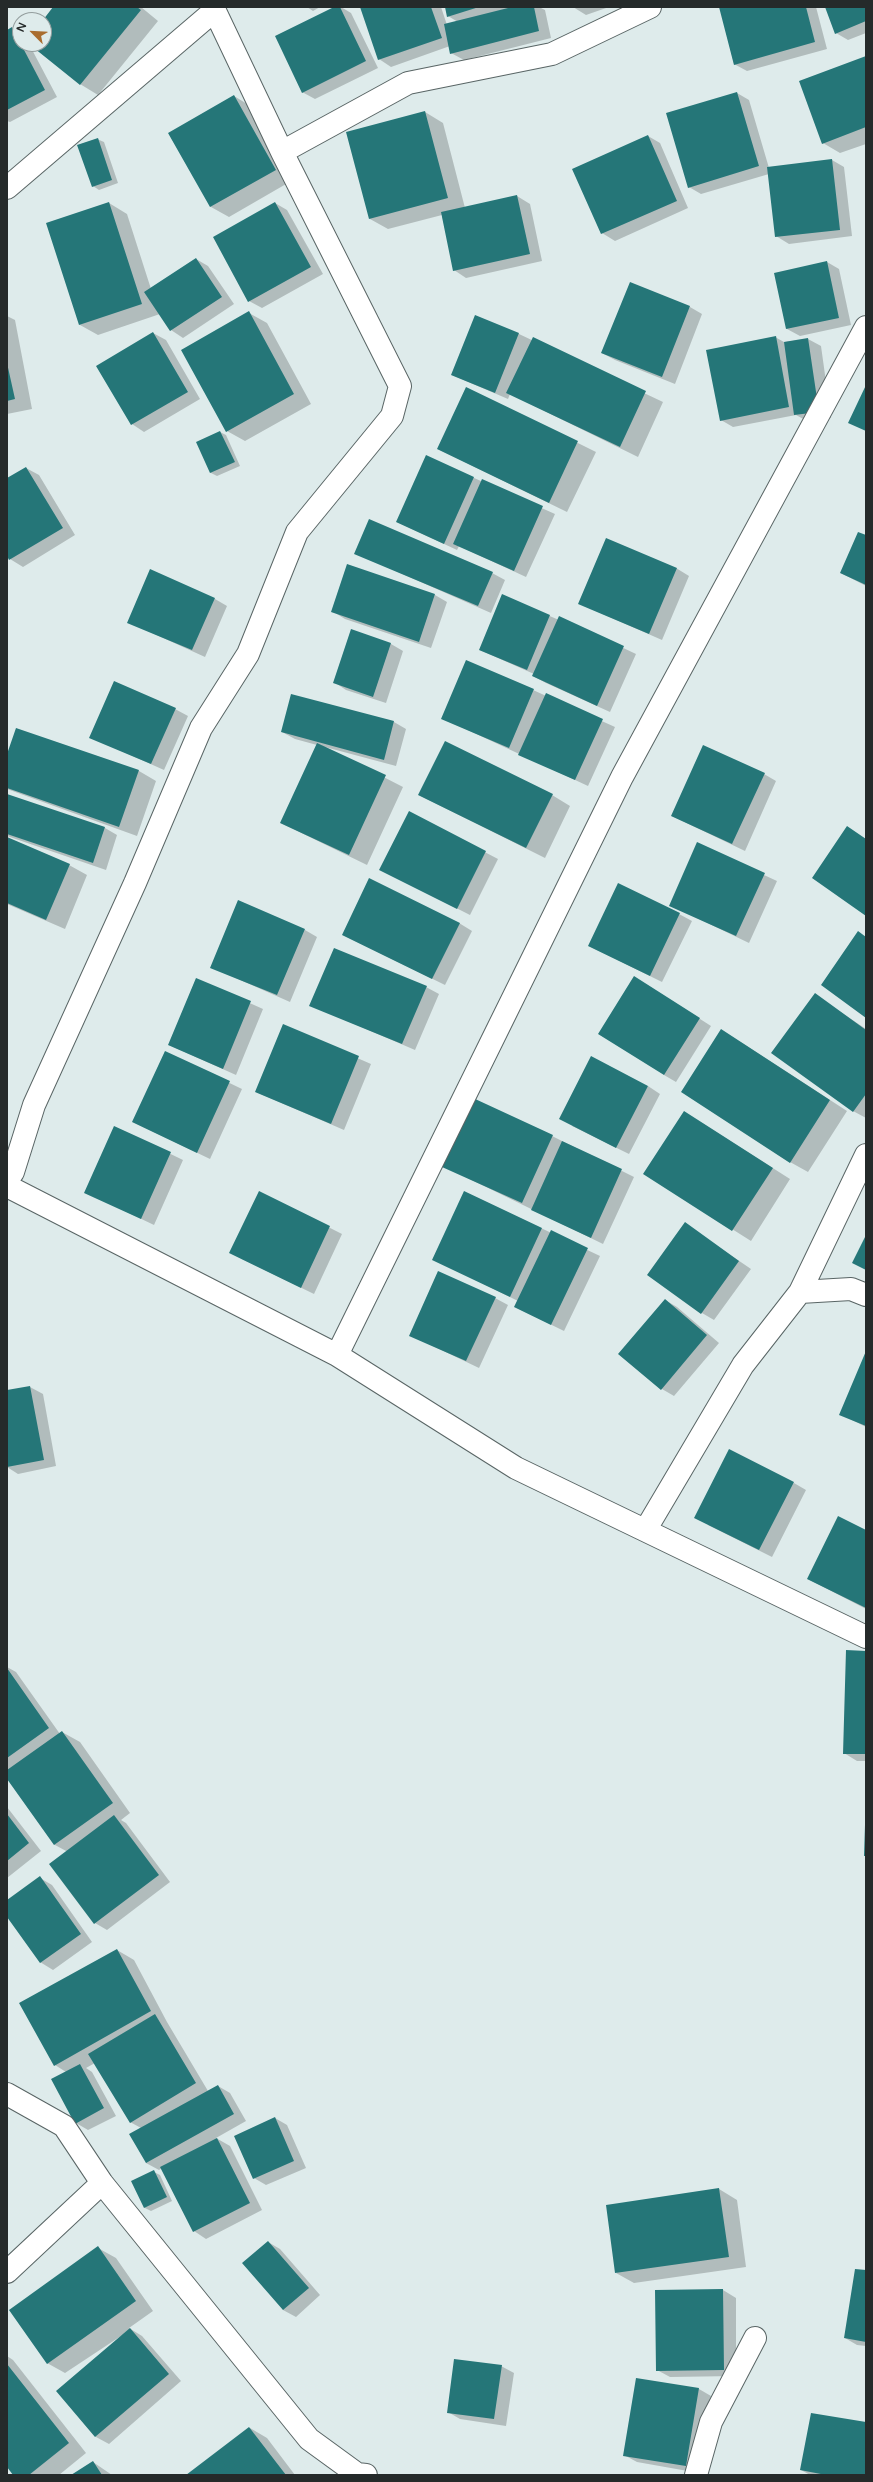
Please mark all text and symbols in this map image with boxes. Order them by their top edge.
north arrow [12,12,52,52]
text: N [14,21,29,34]

